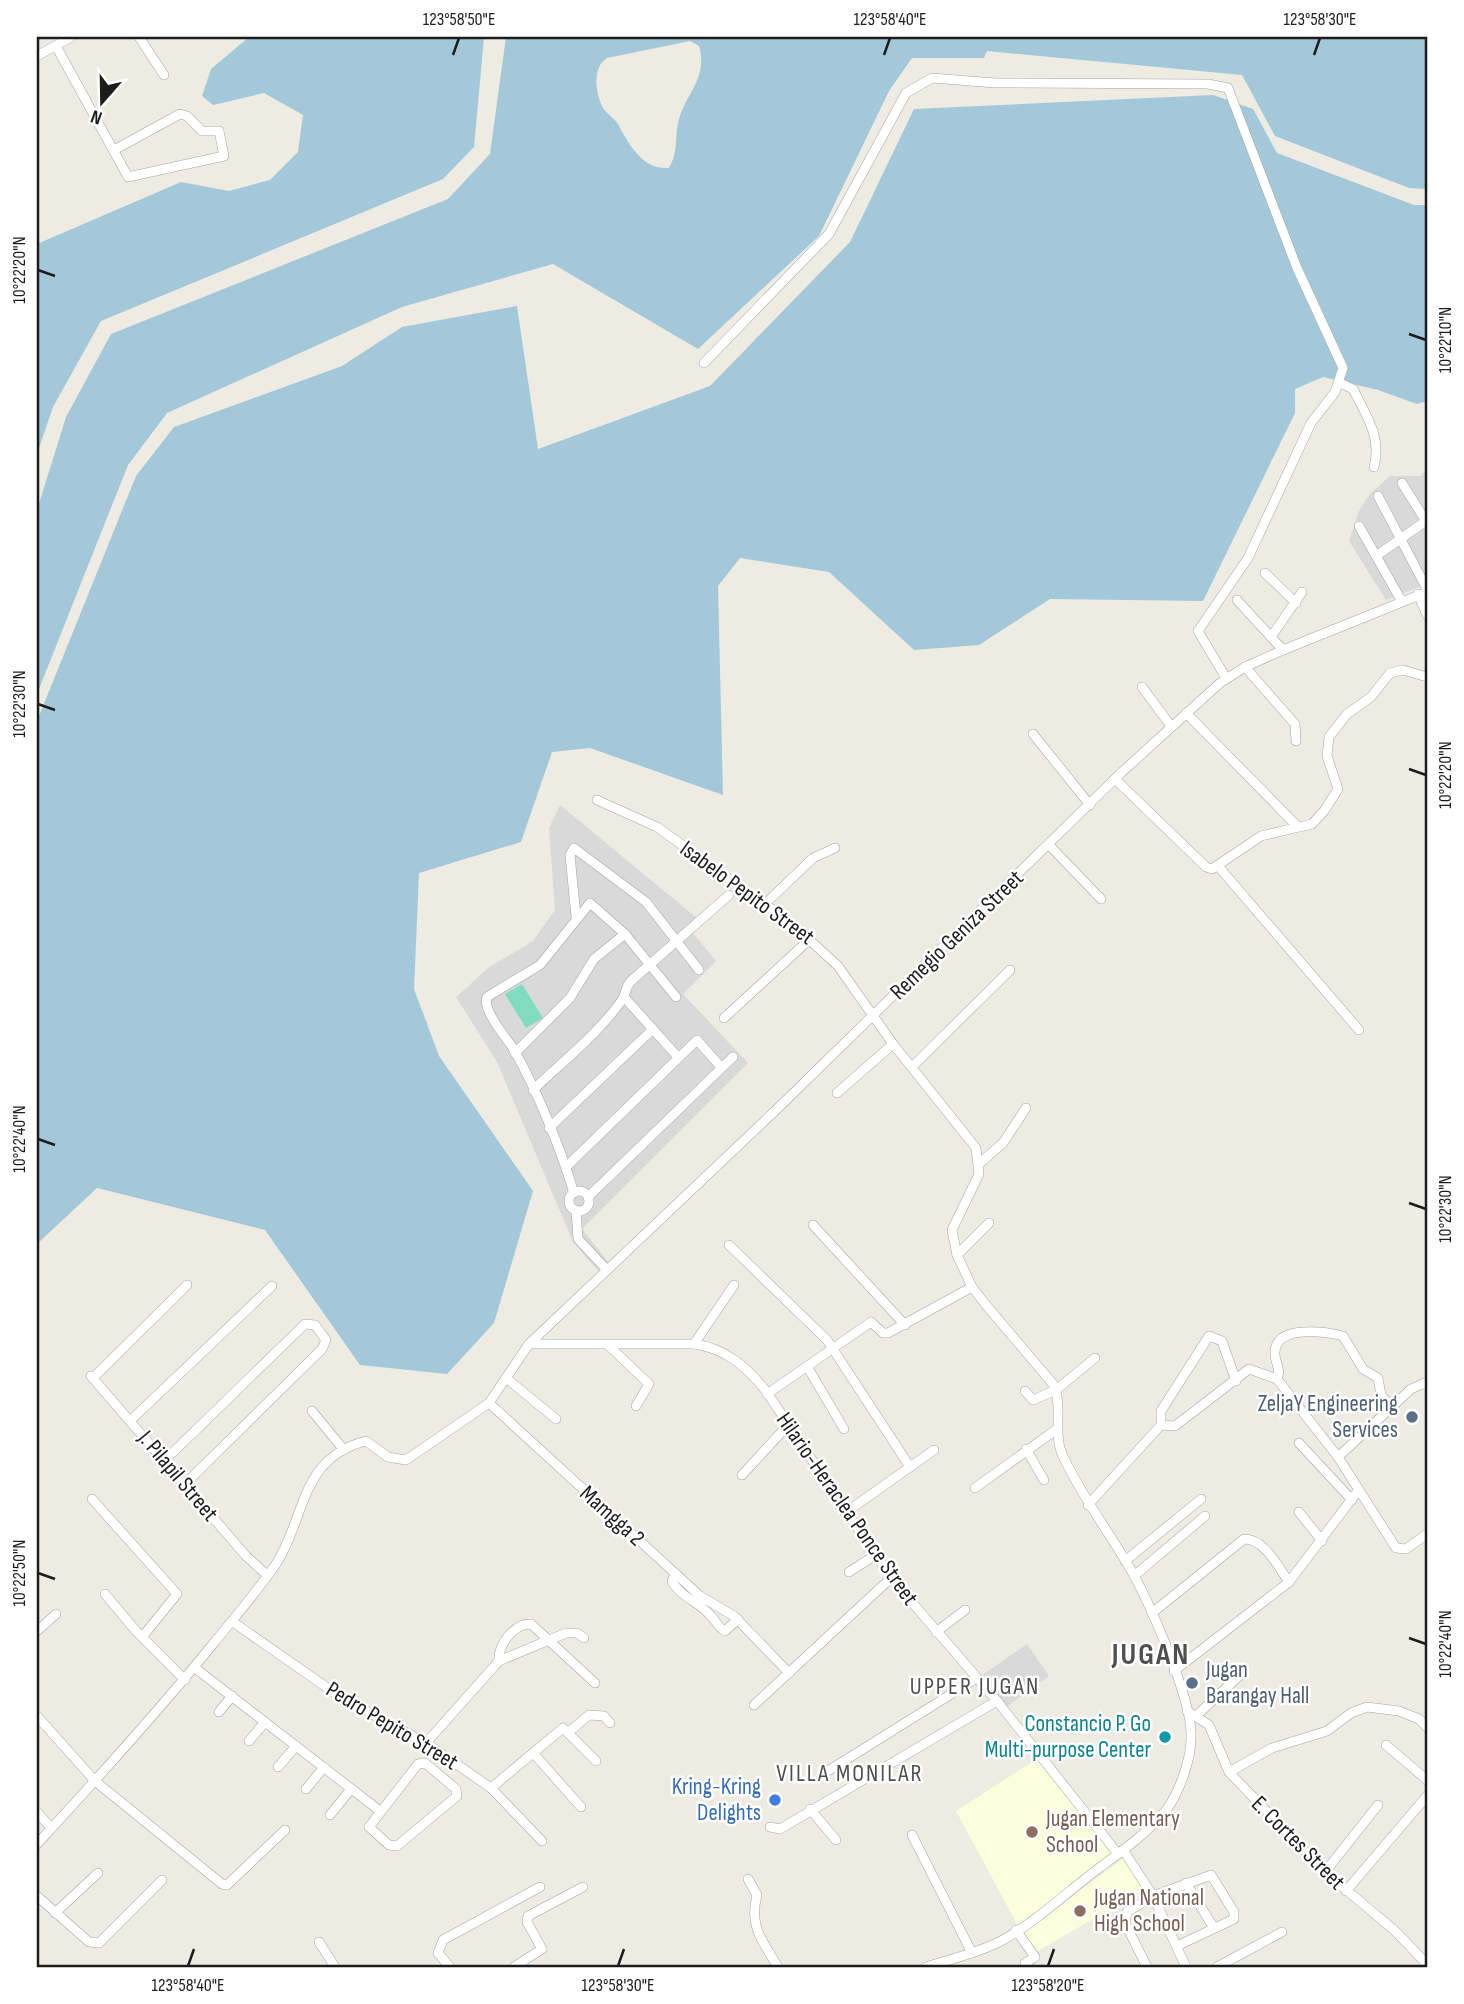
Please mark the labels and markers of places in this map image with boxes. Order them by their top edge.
place label: ZeljaY Engineering Services [1258,1390,1398,1444]
marker: ZeljaY Engineering Services [1404,1409,1420,1425]
place label: Jugan Barangay Hall [1205,1656,1309,1710]
marker: Jugan Barangay Hall [1184,1675,1200,1691]
place label: Constancio P. Go Multi-purpose Center [985,1710,1151,1764]
marker: Constancio P. Go Multi-purpose Center [1157,1729,1173,1745]
place label: Kring-Kring Delights [672,1773,761,1827]
marker: Kring-Kring Delights [767,1792,783,1808]
place label: Jugan Elementary School [1045,1805,1180,1859]
marker: Jugan Elementary School [1024,1824,1040,1840]
place label: Jugan National High School [1093,1884,1204,1938]
marker: Jugan National High School [1072,1903,1088,1919]

